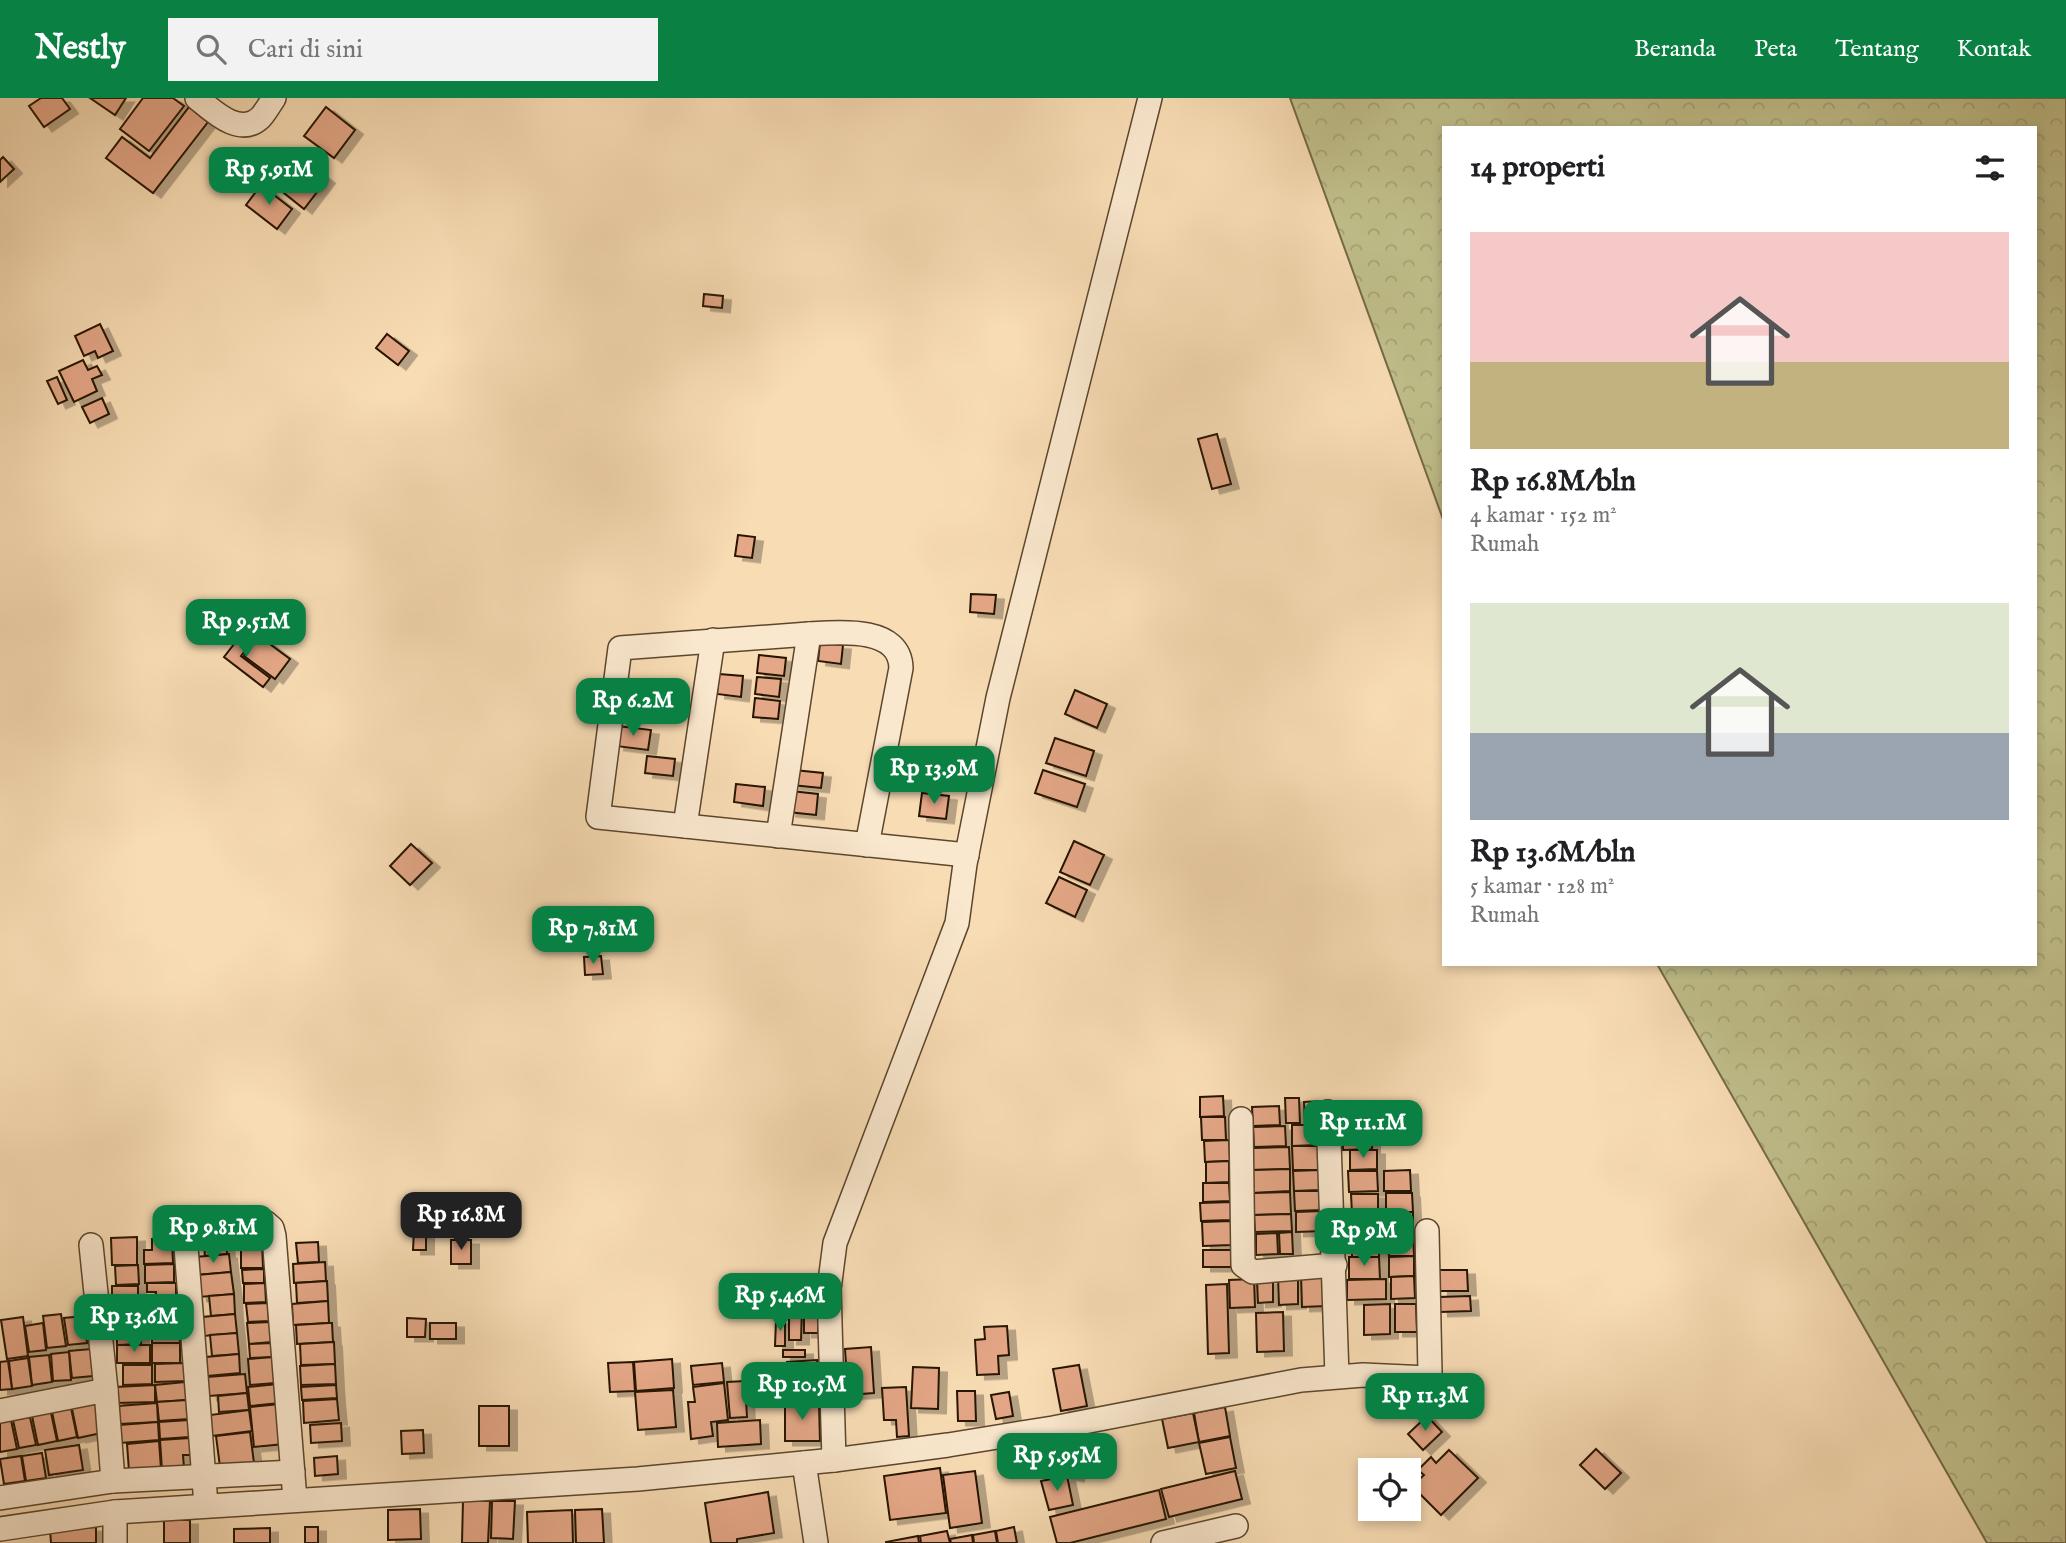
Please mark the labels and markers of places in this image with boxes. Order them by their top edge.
pin: Rp 5.91M [197,148,341,207]
pin: Rp 9.51M [174,600,318,659]
pin: Rp 6.2M [568,678,698,738]
pin: Rp 13.9M [862,746,1006,806]
pin: Rp 7.81M [521,906,665,966]
pin: Rp 11.1M [1291,1100,1435,1160]
pin: Rp 16.8M [389,1192,533,1252]
pin: Rp 9.81M [141,1206,285,1265]
pin: Rp 9M [1315,1208,1413,1268]
pin: Rp 5.46M [708,1274,852,1333]
pin: Rp 13.6M [62,1294,206,1354]
pin: Rp 10.5M [730,1362,874,1422]
pin: Rp 11.3M [1353,1374,1497,1433]
pin: Rp 5.95M [985,1434,1129,1493]

